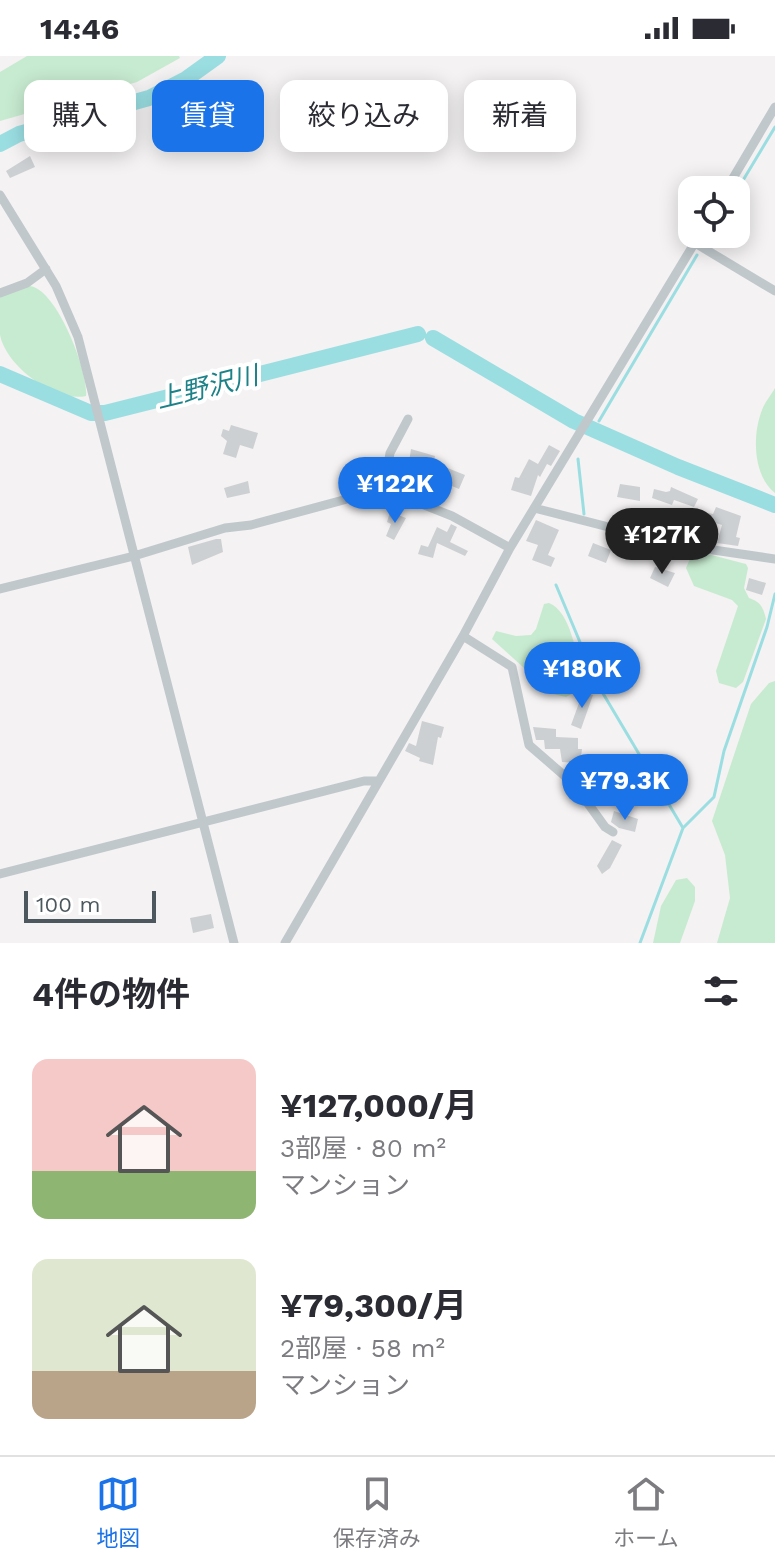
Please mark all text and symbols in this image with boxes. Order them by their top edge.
text: 14:46 [40,11,119,46]
chip: 購入 [24,80,136,152]
chip: 賃貸 [152,80,264,152]
chip: 絞り込み [280,80,448,152]
chip: 新着 [464,80,576,152]
map controls [678,176,750,248]
button: locate [678,176,750,248]
water label: 上野沢川 [153,359,264,414]
pin: ¥122K [339,457,451,525]
text: ¥122K [356,468,434,498]
pin: ¥127K [606,508,718,576]
text: ¥127K [623,519,701,549]
pin: ¥180K [526,642,638,710]
text: ¥180K [542,653,622,683]
pin: ¥79.3K [560,754,690,822]
text: ¥79.3K [580,765,670,795]
scale bar [24,887,156,923]
text: 100 m [36,892,100,917]
icon: filters [699,969,743,1013]
text: 4件の物件 [32,974,190,1014]
text: ¥127,000/月 [280,1085,478,1125]
icon: home [96,1091,192,1187]
text: 3部屋 · 80 m² [280,1133,446,1163]
text: マンション [280,1170,410,1200]
text: ¥79,300/月 [280,1285,467,1325]
icon: home [96,1291,192,1387]
text: 2部屋 · 58 m² [280,1333,445,1363]
text: マンション [280,1370,410,1400]
tab: 地図 [96,1472,140,1552]
tab: 保存済み [333,1472,421,1552]
tab: ホーム [613,1472,679,1552]

